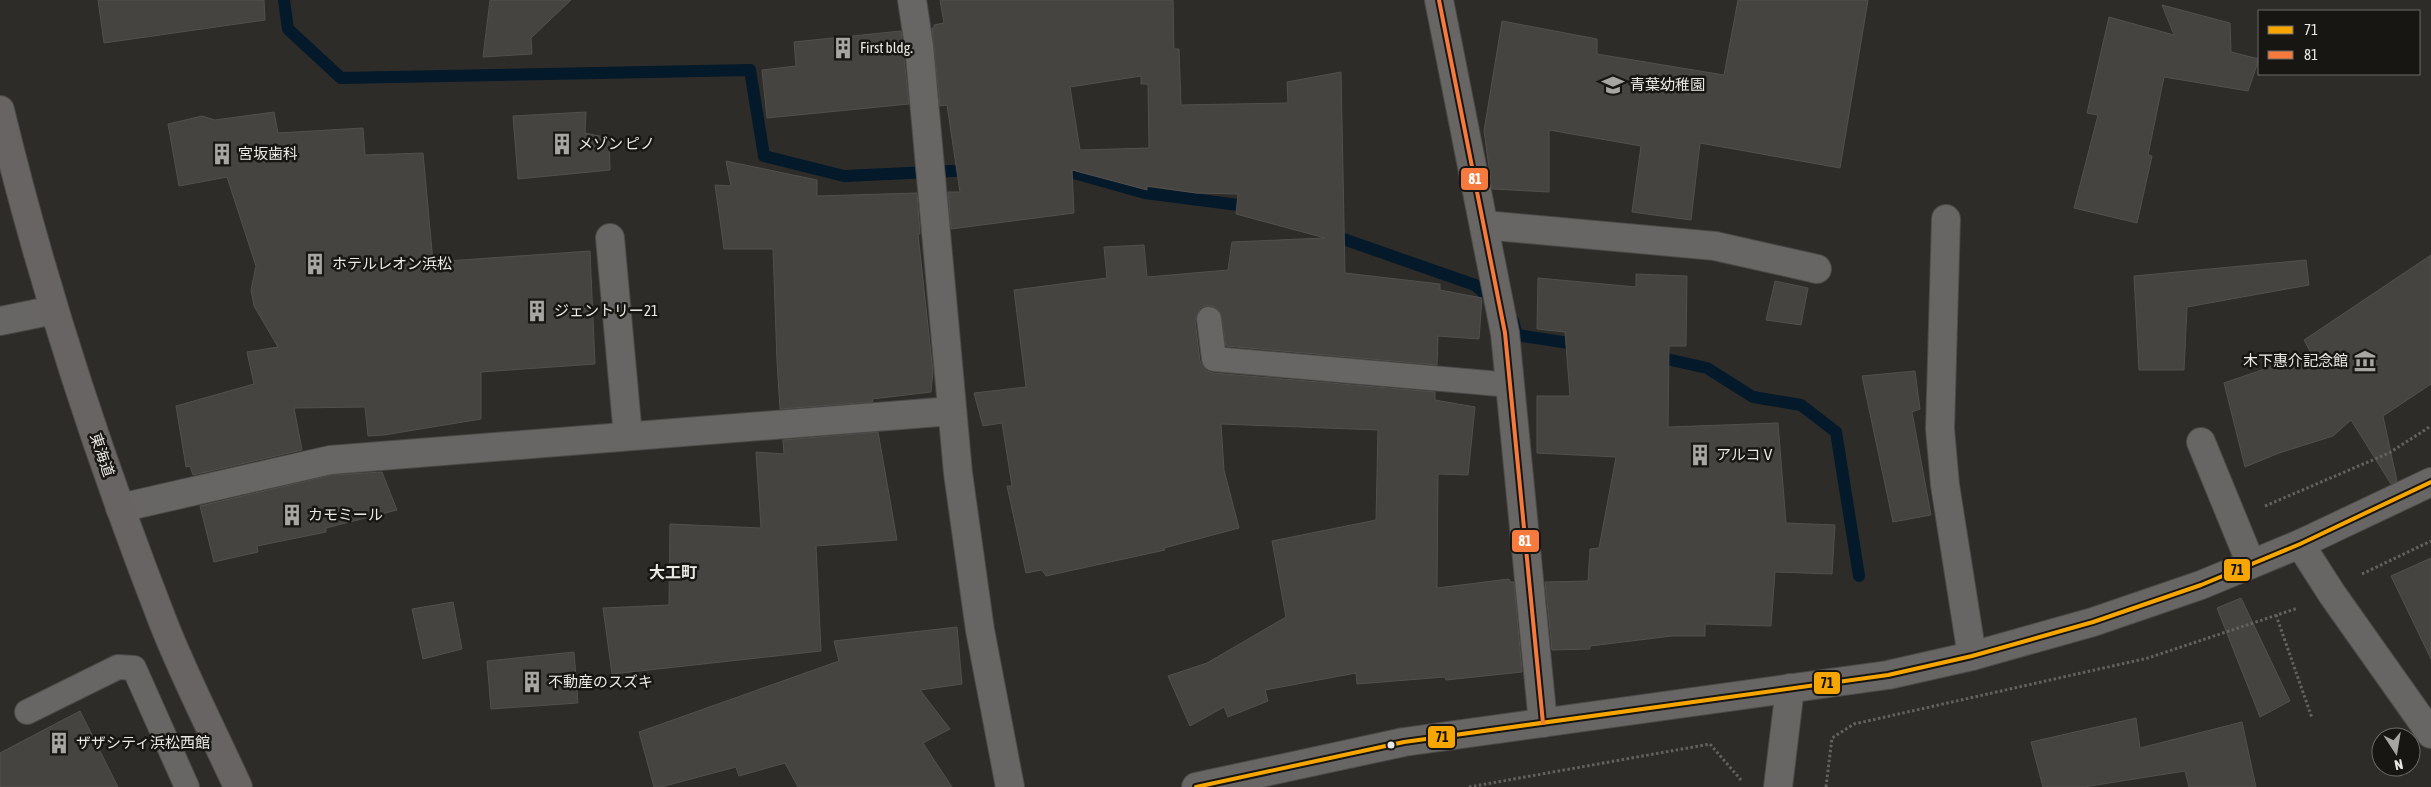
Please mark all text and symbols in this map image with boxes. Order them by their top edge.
legend [2258,10,2421,75]
text: 71 [2304,21,2318,38]
building icon: First bldg. [830,35,856,61]
place label: First bldg. [860,39,913,56]
text: 81 [2304,46,2318,63]
school or university icon: 青葉幼稚園 [1600,72,1626,98]
place label: 青葉幼稚園 [1630,76,1705,93]
building icon: メゾン ピノ [549,131,575,157]
place label: メゾン ピノ [578,135,655,152]
building icon: 宮坂歯科 [209,141,235,167]
place label: 宮坂歯科 [238,145,298,162]
line badge: 81 [1460,167,1489,191]
text: 81 [1468,171,1482,187]
building icon: ホテルレオン浜松 [302,251,328,277]
place label: ホテルレオン浜松 [332,255,452,272]
building icon: ジェントリー21 [524,298,550,324]
place label: ジェントリー21 [554,302,658,319]
museum icon: 木下惠介記念館 [2352,348,2378,374]
place label: 木下惠介記念館 [2243,352,2348,369]
street label: 東海道 [87,431,118,479]
building icon: アルコⅤ [1687,442,1713,468]
place label: アルコⅤ [1716,446,1776,463]
building icon: カモミール [279,502,305,528]
place label: カモミール [308,506,383,523]
line badge: 81 [1511,529,1540,553]
text: 81 [1518,533,1532,549]
line badge: 71 [2223,558,2251,582]
text: 71 [2230,562,2244,578]
district label: 大工町 [649,563,697,581]
building icon: 不動産のスズキ [519,669,545,695]
line badge: 71 [1813,671,1841,695]
place label: 不動産のスズキ [548,673,653,690]
text: 71 [1820,675,1834,691]
line badge: 71 [1427,725,1456,749]
north arrow [2371,727,2421,777]
text: 71 [1435,729,1449,745]
building icon: ザザシティ浜松西館 [46,730,72,756]
place label: ザザシティ浜松西館 [76,734,210,751]
unlabelled marker [1386,740,1396,750]
text: N [2393,756,2404,773]

